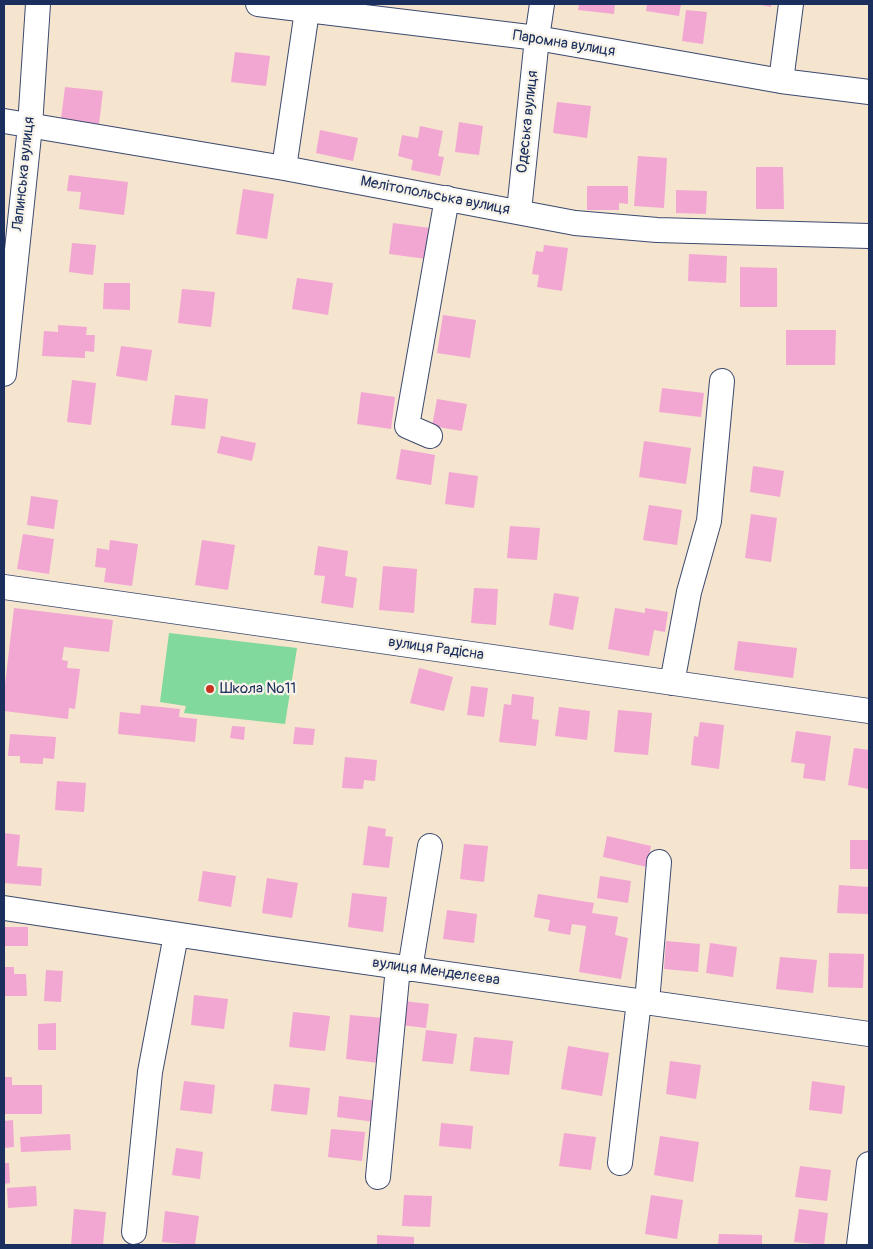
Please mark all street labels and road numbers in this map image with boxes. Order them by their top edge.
street label: Паромна вулиця [511,27,617,61]
street label: Одеська вулиця [514,70,542,174]
street label: Лапинська вулиця [9,116,39,232]
street label: Мелітопольська вулиця [359,173,511,219]
street label: вулиця Радісна [387,633,485,665]
street label: вулиця Менделєєва [371,954,501,990]

